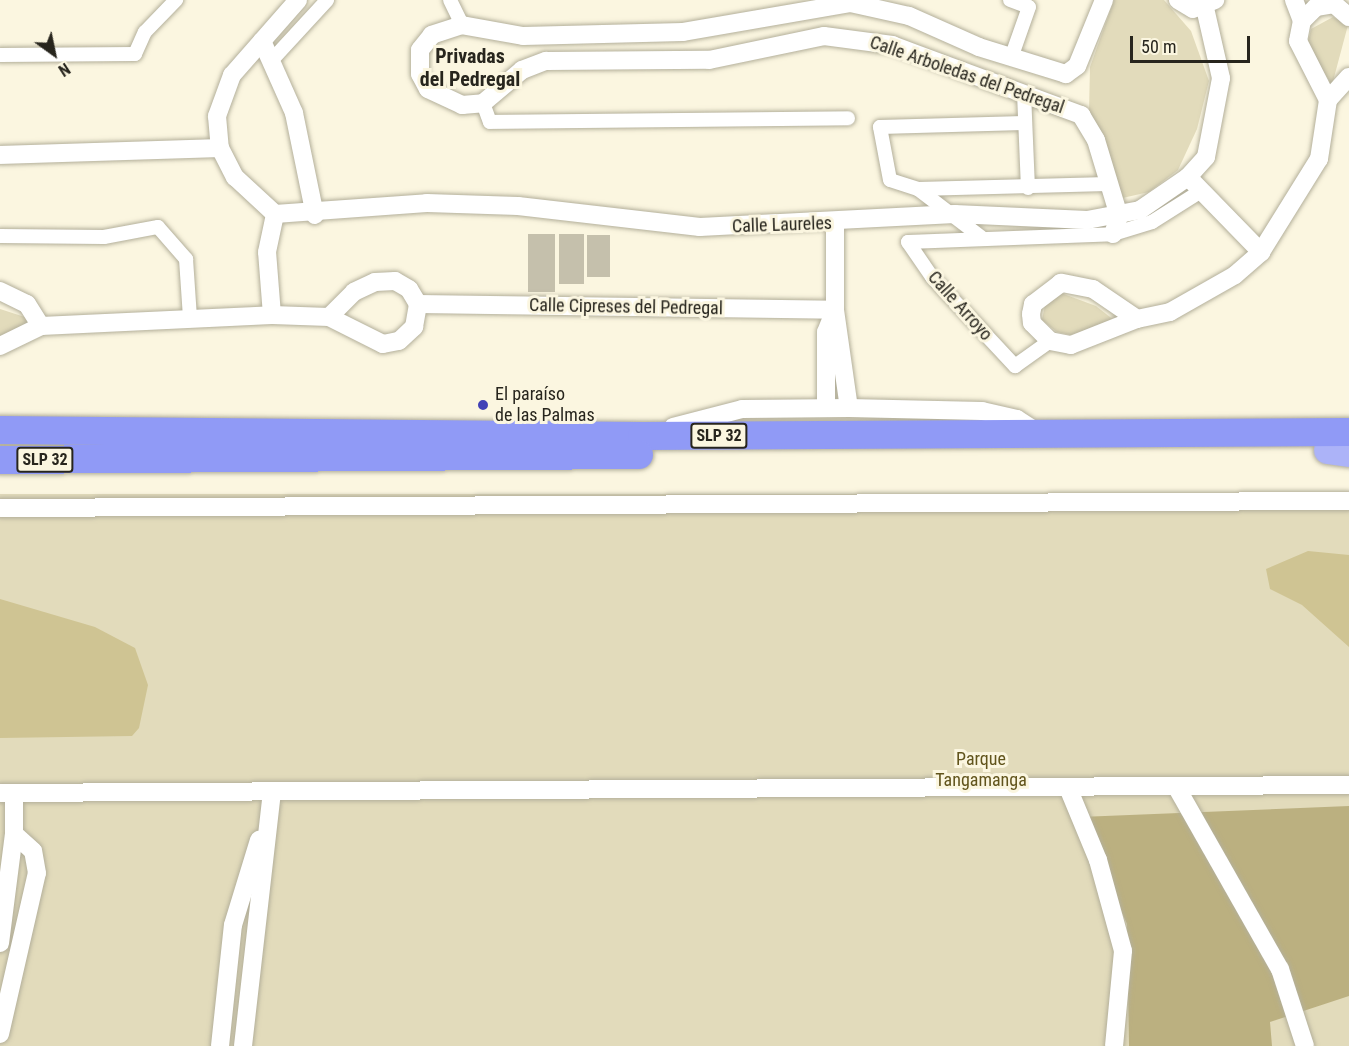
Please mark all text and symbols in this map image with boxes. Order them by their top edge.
north arrow [24,24,84,84]
scale bar [1133,24,1253,62]
street label: Calle Arboledas del Pedregal [867,32,1067,118]
text: 50 m [1141,36,1176,57]
district label: Privadas del Pedregal [420,44,520,91]
text: N [55,59,73,80]
street label: Calle Laureles [732,212,832,238]
street label: Calle Arroyo [923,267,997,345]
street label: Calle Cipreses del Pedregal [529,295,723,319]
place label: El paraíso de las Palmas [495,384,595,426]
marker: El paraíso de las Palmas [476,398,490,412]
road number: SLP 32 [689,423,749,449]
road number: SLP 32 [15,447,75,473]
park label: Parque Tangamanga [935,749,1027,792]

